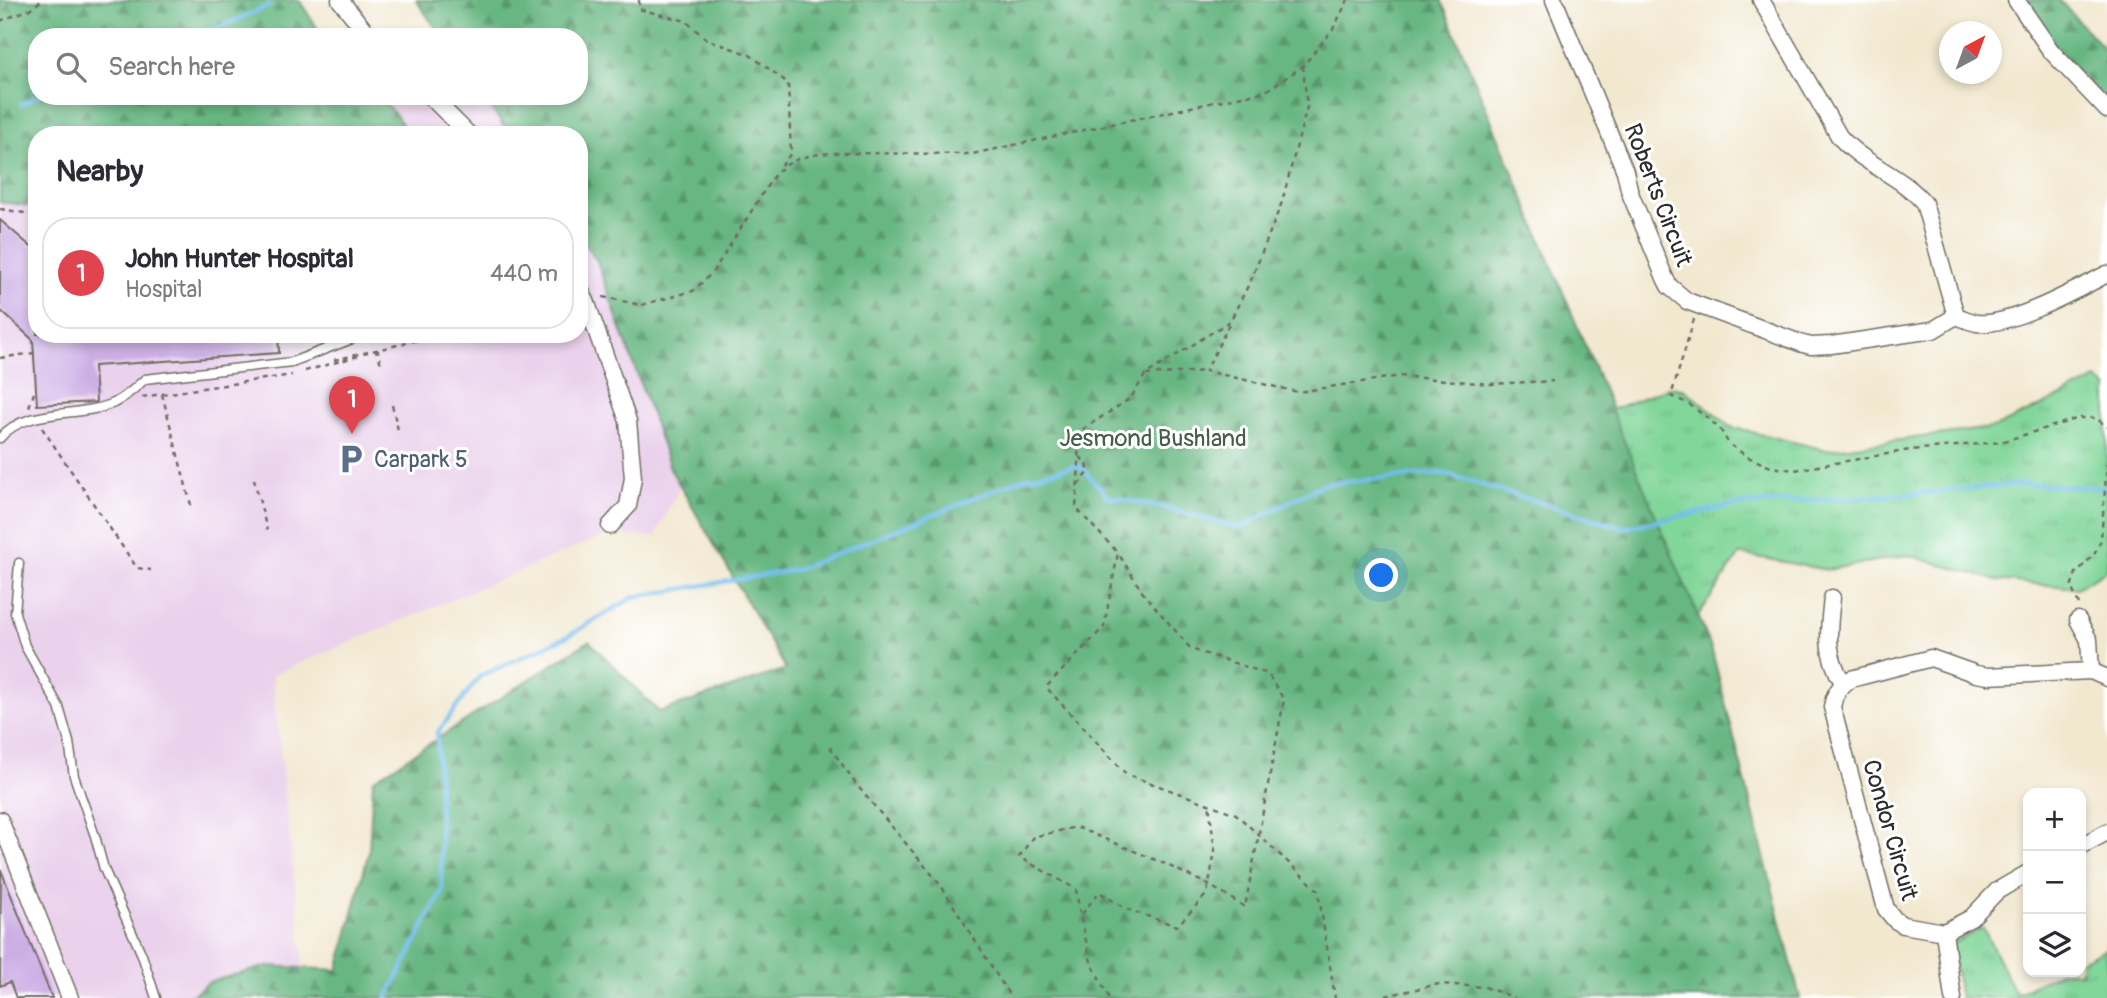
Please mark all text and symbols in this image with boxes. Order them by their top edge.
north arrow [1939,21,2002,84]
search box [28,28,588,105]
icon: search [52,48,90,86]
text: Search here [108,51,235,83]
street label: Roberts Circuit [1618,120,1699,271]
text: Nearby [56,153,143,190]
text: John Hunter Hospital [125,243,354,275]
text: 1 [77,259,86,288]
text: 440 m [490,259,558,288]
text: Hospital [125,275,203,304]
pin: 1 [329,376,375,434]
park label: Jesmond Bushland [1059,424,1247,453]
parking icon: Carpark 5 [334,442,368,476]
place label: Carpark 5 [374,445,468,474]
your location [1364,558,1398,592]
street label: Condor Circuit [1856,756,1924,904]
map controls [2023,788,2086,977]
button: + [2023,788,2086,851]
button: − [2023,851,2086,914]
button: layers [2023,914,2086,977]

